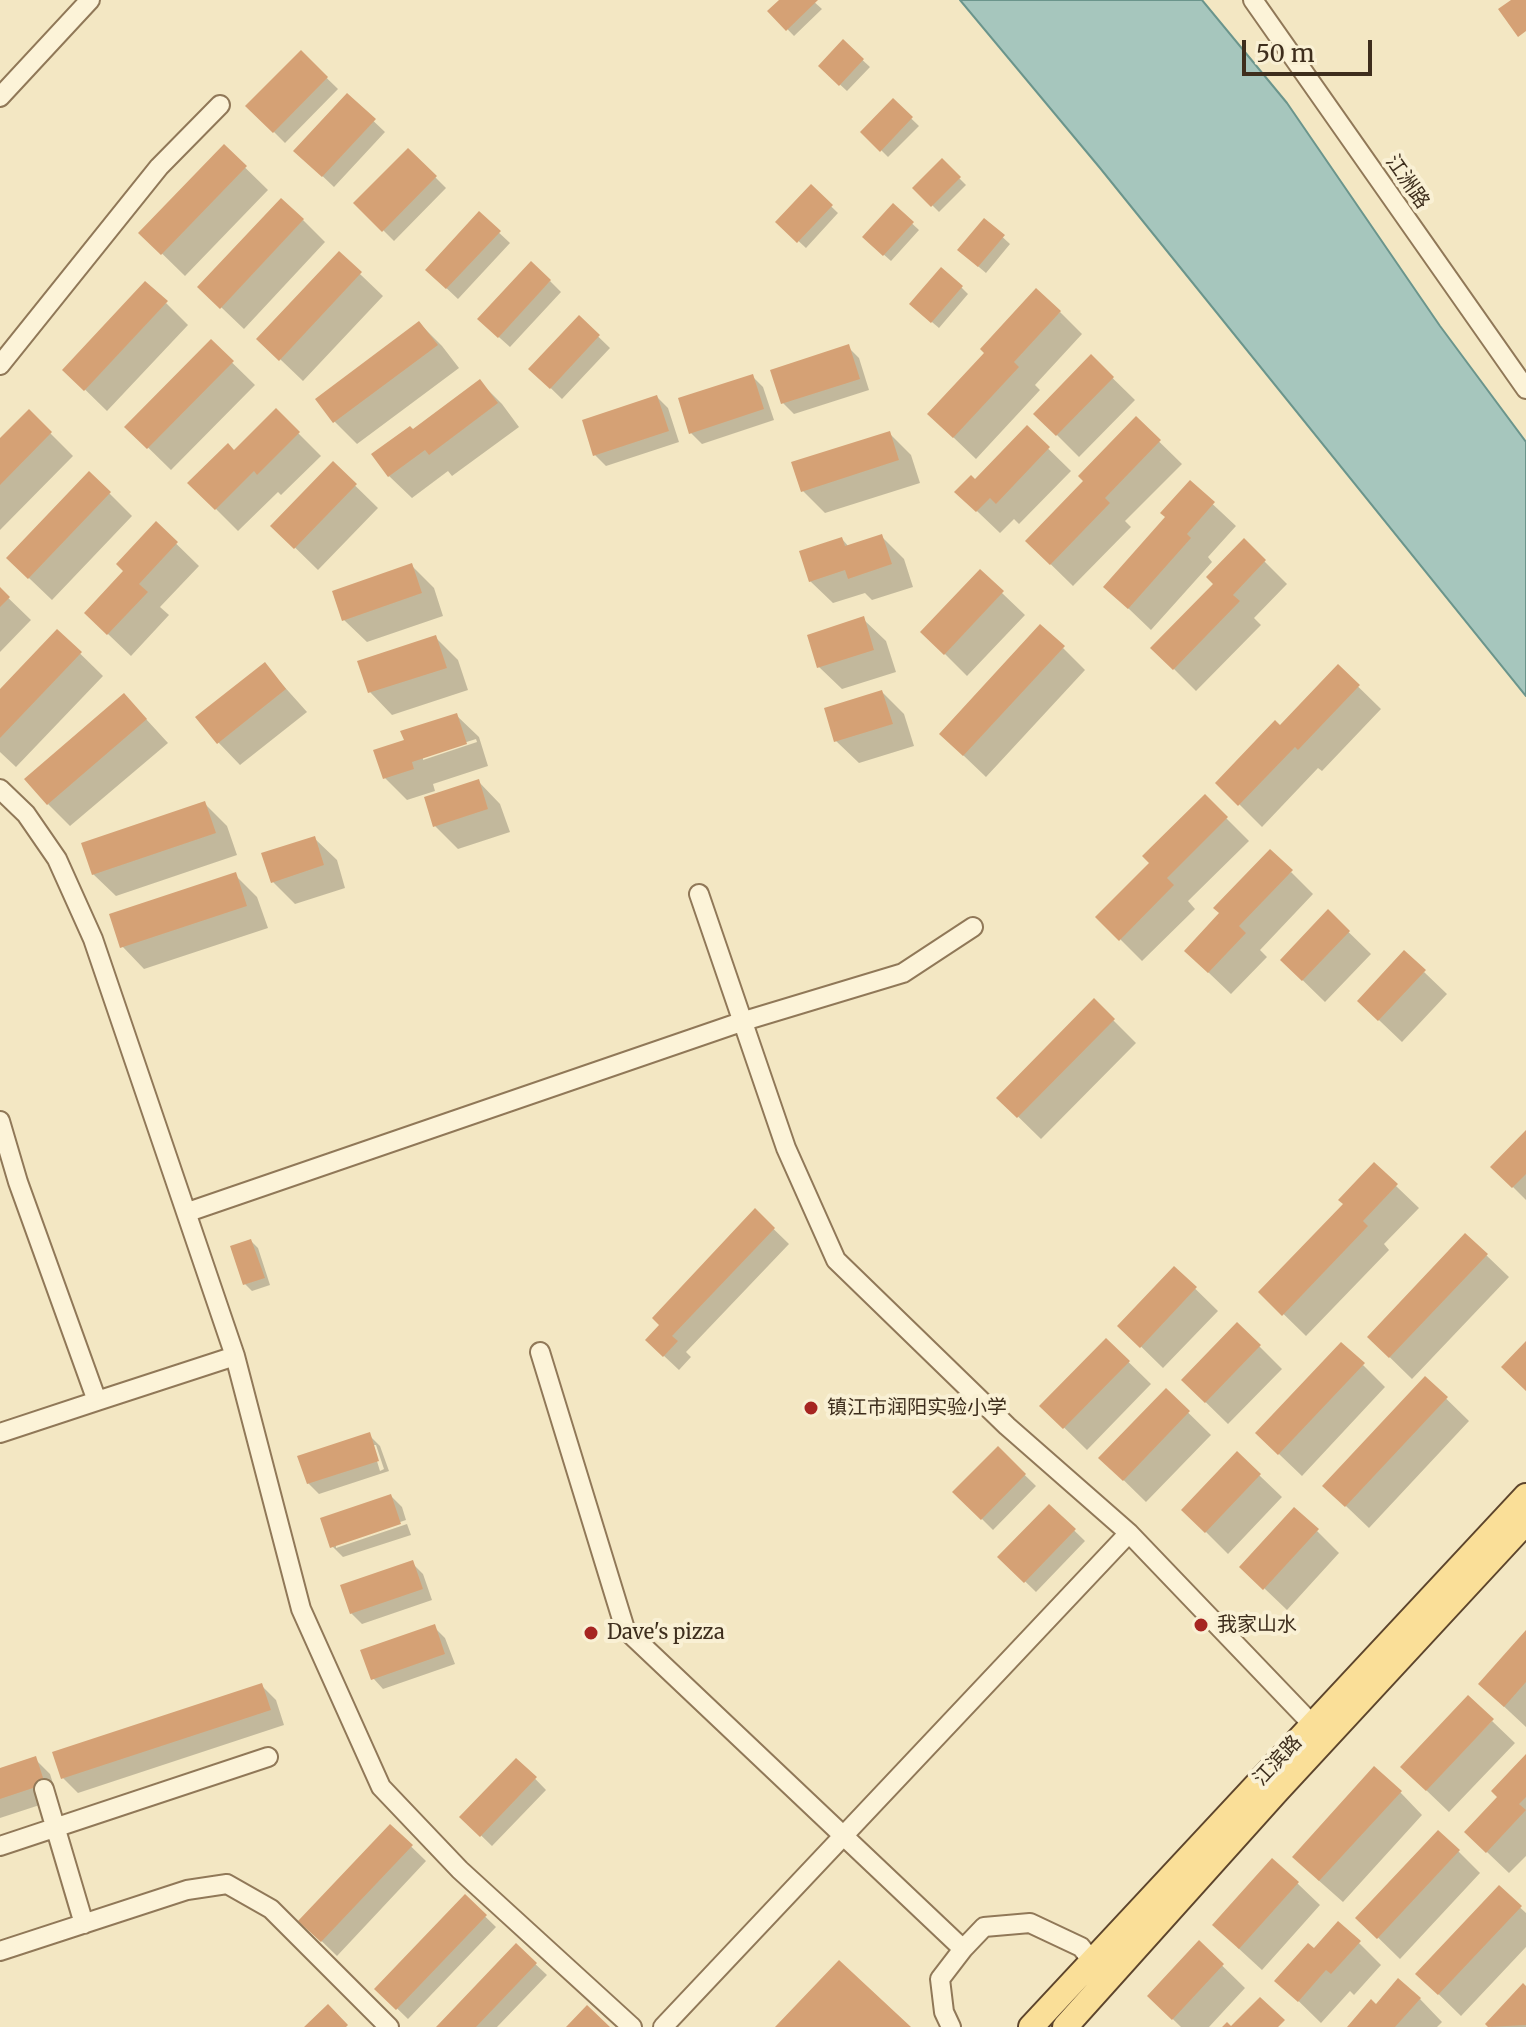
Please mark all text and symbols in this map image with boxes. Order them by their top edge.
scale bar [1246,24,1376,74]
text: 50 m [1256,38,1315,69]
street label: 江洲路 [1380,151,1434,213]
place label: 镇江市润阳实验小学 [827,1396,1007,1420]
marker: 镇江市润阳实验小学 [802,1399,820,1417]
place label: 我家山水 [1217,1613,1297,1637]
marker: 我家山水 [1192,1616,1210,1634]
place label: Dave's pizza [607,1621,725,1645]
marker: Dave's pizza [582,1624,600,1642]
street label: 江滨路 [1249,1731,1307,1791]

